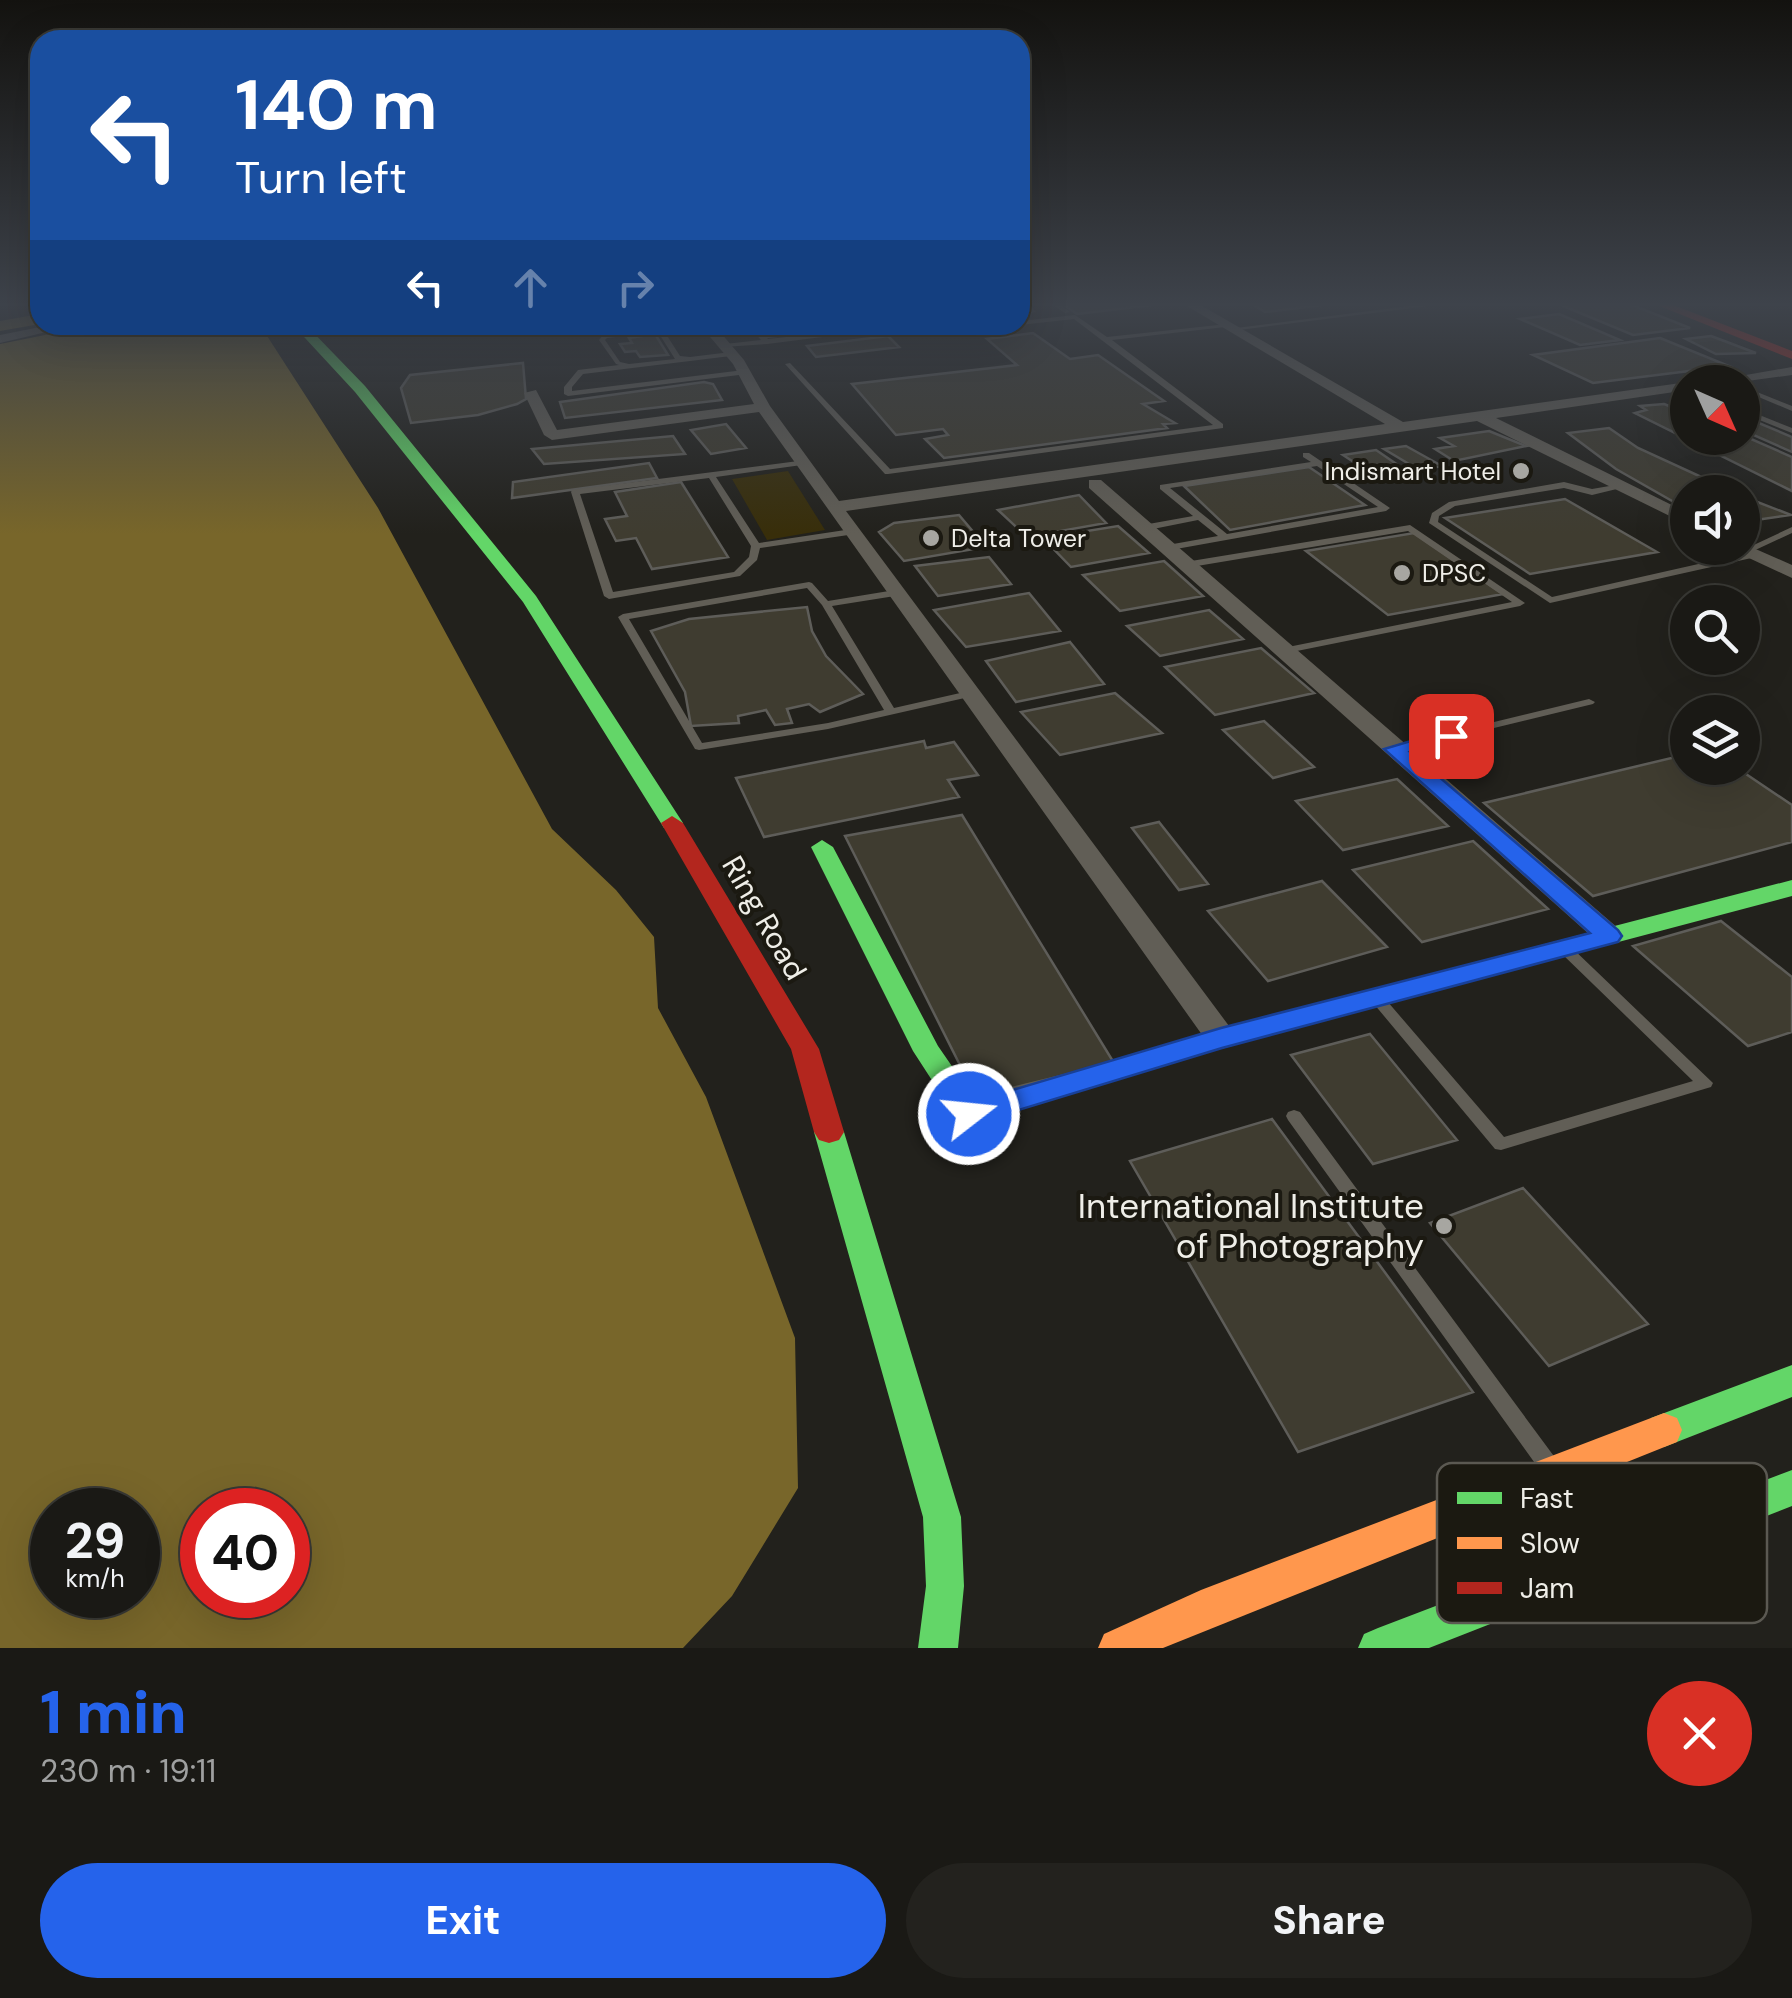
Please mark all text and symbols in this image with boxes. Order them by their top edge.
text: 140 m [235,60,438,151]
icon: left [70,70,200,200]
text: Turn left [235,148,407,207]
icon: left [398,260,453,315]
icon: ahead [503,260,558,315]
icon: right [608,260,663,315]
north arrow [1670,365,1760,455]
map controls [1670,365,1760,785]
place label: Indismart Hotel [1324,455,1501,488]
marker: Indismart Hotel [1510,460,1532,482]
button: sound [1670,475,1760,565]
place label: Delta Tower [951,522,1086,555]
marker: Delta Tower [920,527,942,549]
place label: DPSC [1422,557,1486,590]
marker: DPSC [1391,562,1413,584]
button: search [1670,585,1760,675]
pin [1409,694,1494,779]
button: layers [1670,695,1760,785]
icon: arrive [1424,709,1479,764]
street label: Ring Road [713,849,816,987]
position arrow [917,1062,1021,1166]
place label: International Institute of Photography [1078,1183,1424,1269]
marker: International Institute of Photography [1433,1215,1455,1237]
legend [1437,1463,1767,1623]
text: Fast [1520,1480,1574,1517]
speed limit sign: 40 [180,1488,310,1618]
text: 29 [65,1508,125,1574]
text: Slow [1520,1525,1580,1562]
text: km/h [65,1562,125,1595]
text: Jam [1520,1570,1574,1607]
text: 1 min [40,1673,187,1752]
button: close [1647,1681,1752,1786]
text: 230 m · 19:11 [40,1750,216,1792]
button: Exit [40,1863,886,1978]
button: Share [906,1863,1752,1978]

